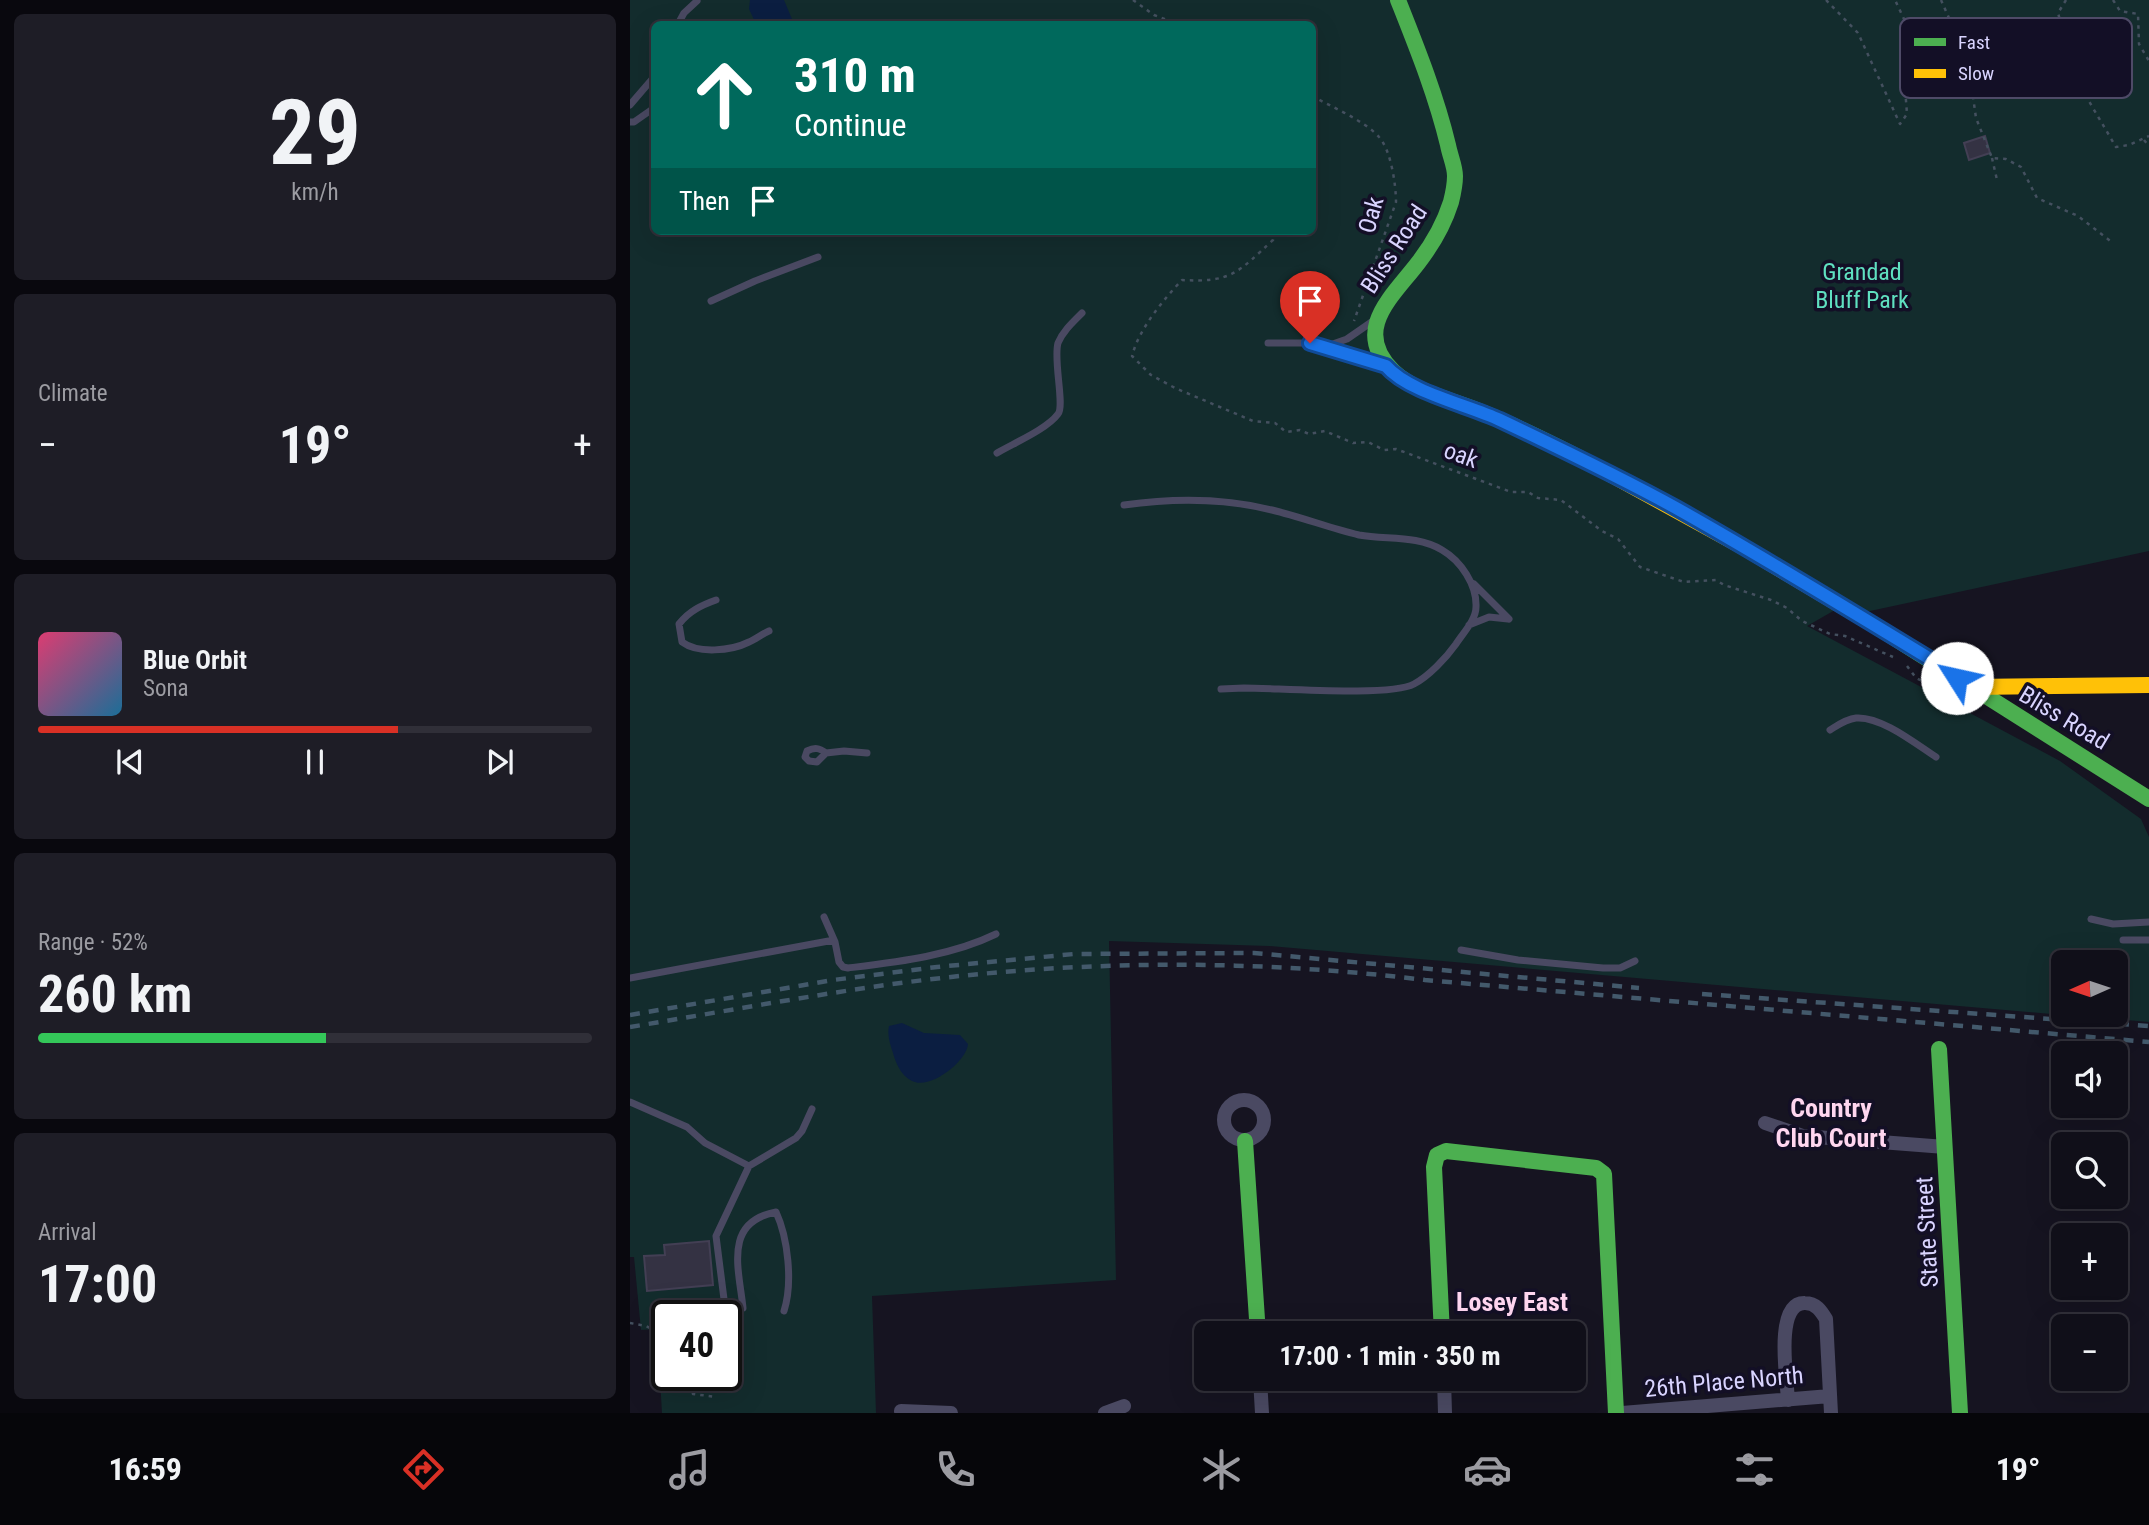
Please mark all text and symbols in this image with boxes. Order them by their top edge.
legend [1900,18,2132,98]
text: Fast [1958,31,1990,54]
text: 310 m [794,47,916,104]
icon: ahead [679,49,770,140]
text: Slow [1958,62,1994,85]
text: 29 [269,80,361,186]
text: Continue [794,106,906,144]
text: km/h [291,179,339,206]
icon: arrive [744,182,782,220]
text: Then [679,186,730,216]
street label: Oak [1352,193,1390,237]
street label: Bliss Road [1355,200,1433,298]
park label: Grandad Bluff Park [1815,258,1909,314]
pin [1280,271,1340,343]
icon: arrive [1291,282,1329,320]
text: Climate [38,380,108,407]
text: 19° [279,415,351,476]
text: − [38,423,57,467]
text: + [573,423,592,467]
street label: oak [1440,436,1482,474]
position arrow [1920,641,1994,715]
text: Blue Orbit [143,645,247,675]
text: Sona [143,675,189,702]
street label: Bliss Road [2014,680,2114,756]
icon: previous [111,743,149,781]
icon: pause [296,743,334,781]
icon: next [481,743,519,781]
text: Range · 52% [38,929,148,956]
north arrow [2051,950,2128,1027]
map controls [2051,950,2128,1391]
text: 260 km [38,964,192,1025]
button: sound [2051,1041,2128,1118]
district label: Country Club Court [1776,1093,1886,1153]
button: search [2051,1132,2128,1209]
street label: State Street [1910,1176,1944,1288]
text: Arrival [38,1219,97,1246]
button: + [2051,1223,2128,1300]
text: 17:00 [38,1254,157,1315]
district label: Losey East [1456,1287,1568,1317]
speed limit sign: 40 [651,1300,742,1391]
button: − [2051,1314,2128,1391]
text: 17:00 · 1 min · 350 m [1280,1341,1500,1371]
street label: 26th Place North [1643,1361,1805,1403]
icon: directions [399,1445,448,1494]
icon: music [665,1445,714,1494]
icon: phone [931,1445,980,1494]
icon: climate [1197,1445,1246,1494]
icon: car [1463,1445,1512,1494]
icon: filters [1730,1445,1779,1494]
text: 16:59 [109,1450,182,1488]
text: 19° [1996,1450,2040,1488]

